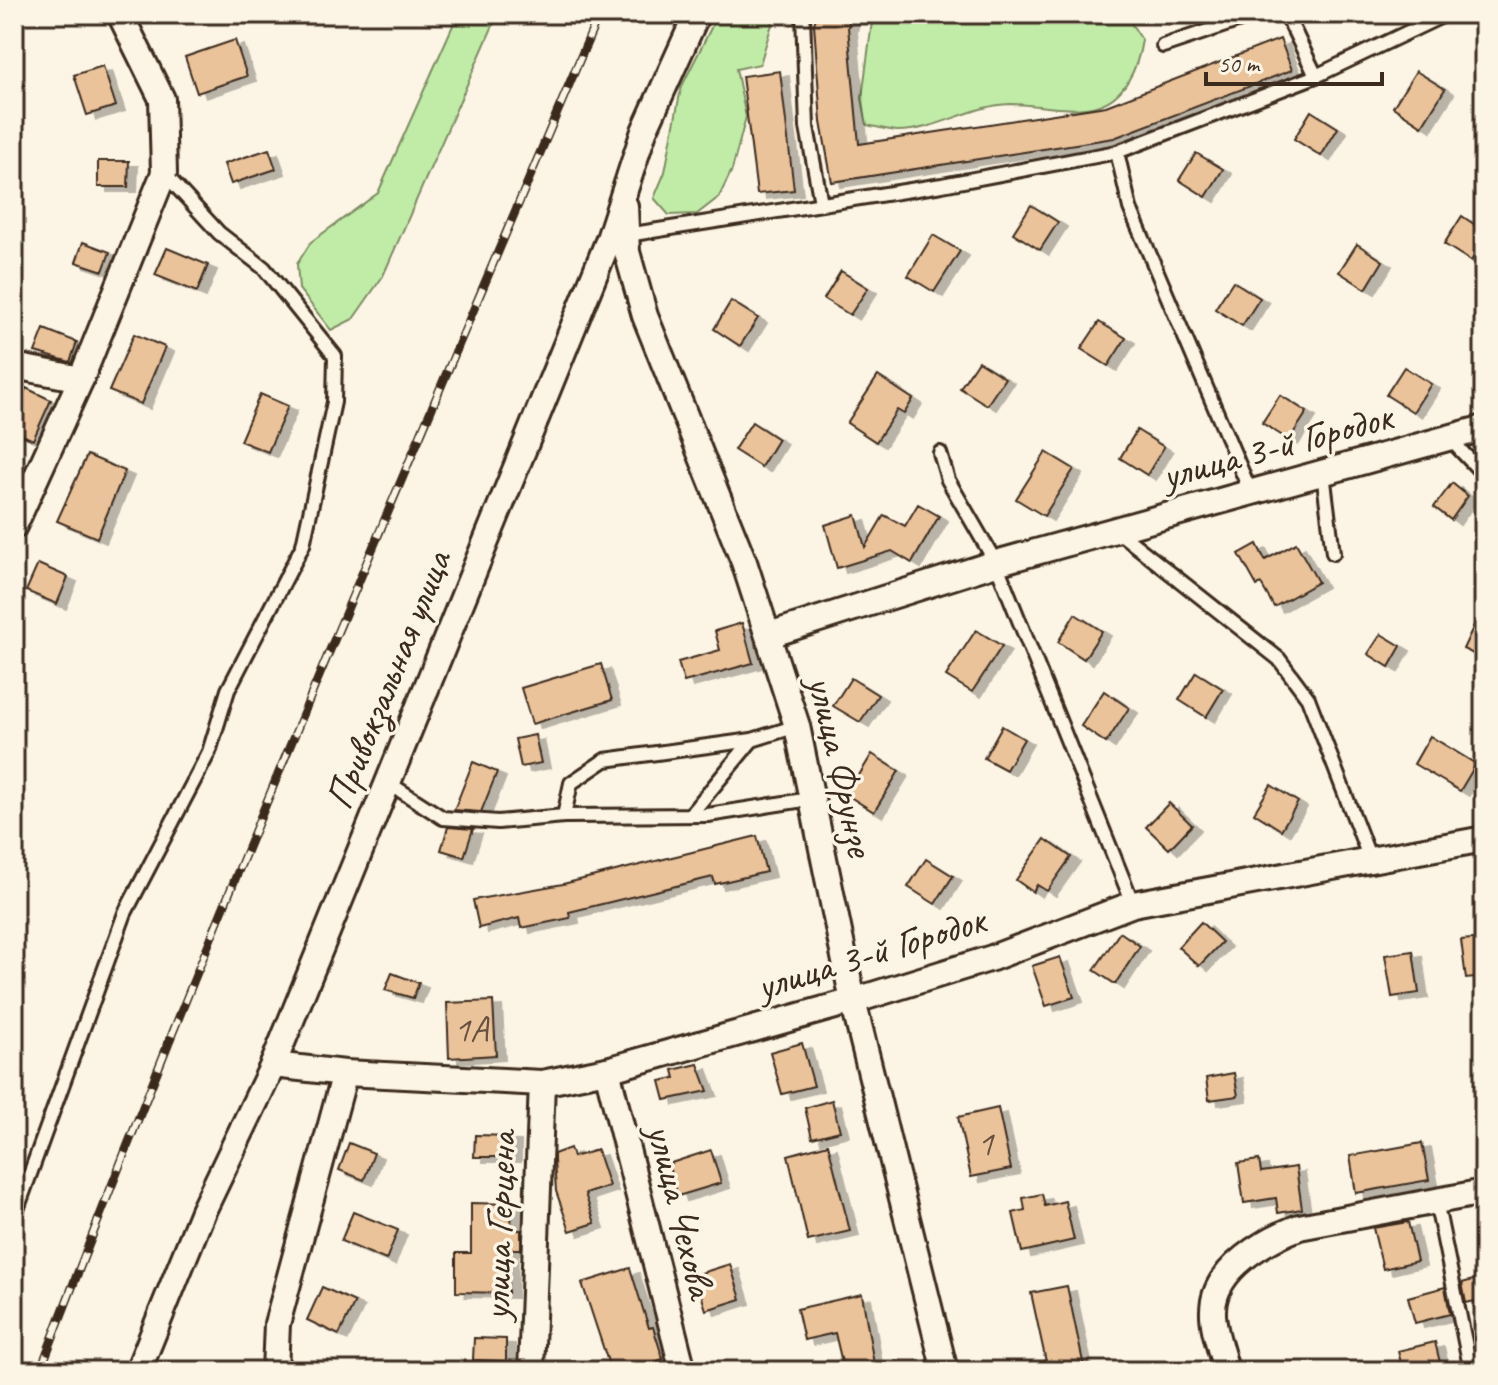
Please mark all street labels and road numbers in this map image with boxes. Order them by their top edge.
street label: улица 3-й Городок [1154,391,1400,501]
street label: Привокзальная улица [314,541,464,816]
street label: улица Фрунзе [796,669,887,864]
street label: улица 3-й Городок [749,894,994,1012]
street label: улица Чехова [635,1117,728,1306]
street label: улица Герцена [471,1127,527,1324]

